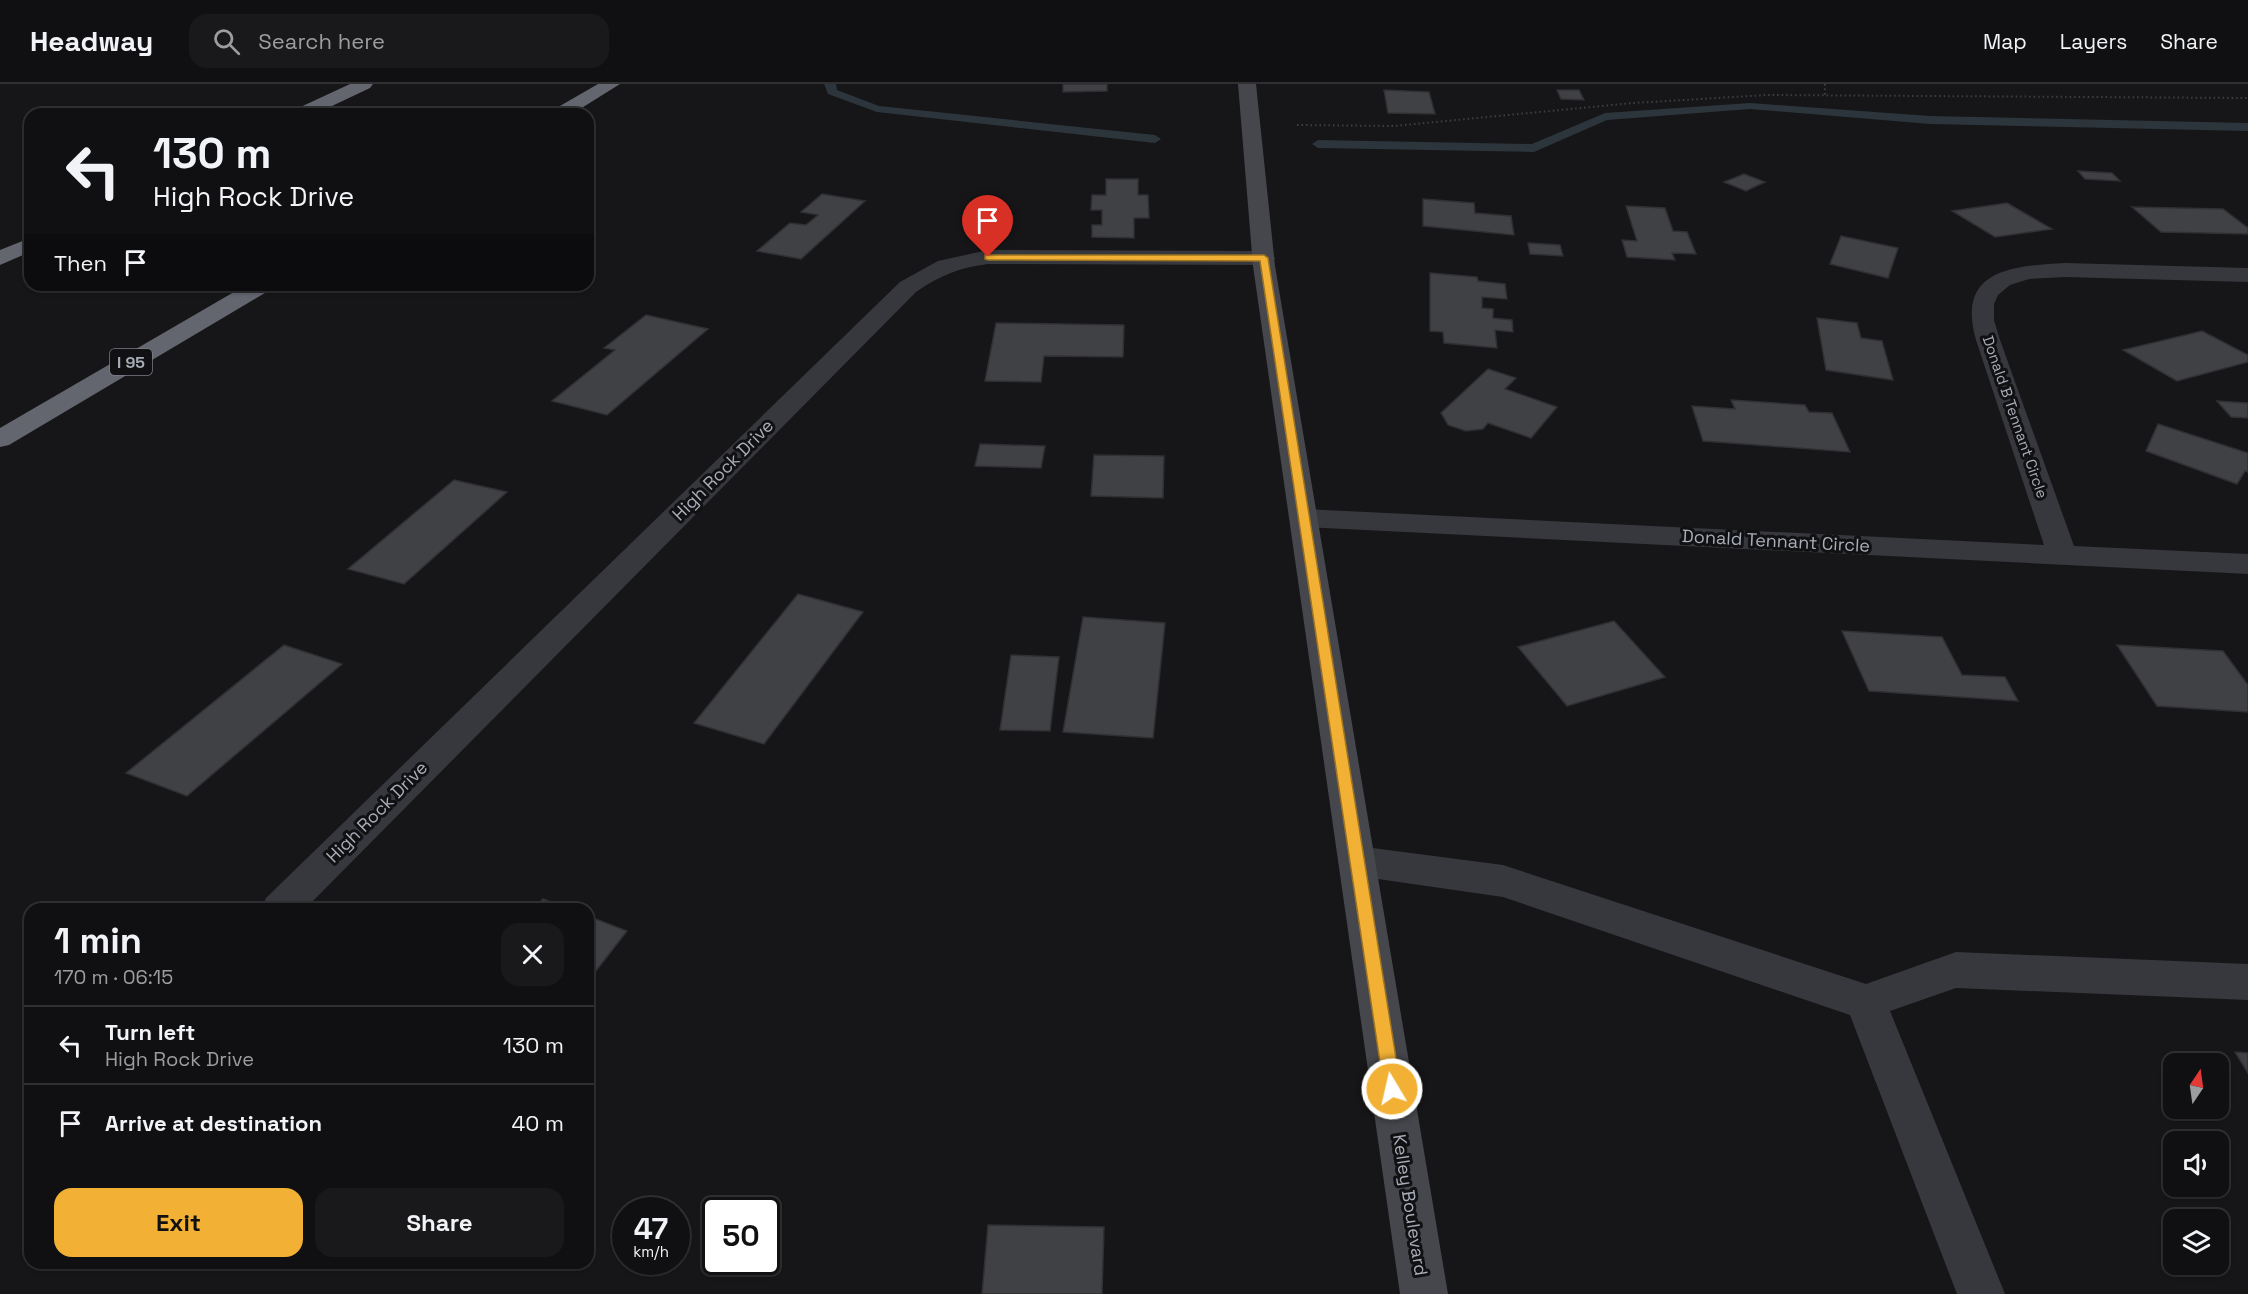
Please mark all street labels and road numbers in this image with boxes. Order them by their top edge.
street label: Donald B Tennant Circle [1979,333,2052,501]
road number: I 95 [110,349,152,375]
street label: High Rock Drive [667,414,778,525]
street label: Donald Tennant Circle [1681,524,1871,557]
street label: High Rock Drive [321,756,432,867]
street label: Kelley Boulevard [1388,1133,1433,1277]

